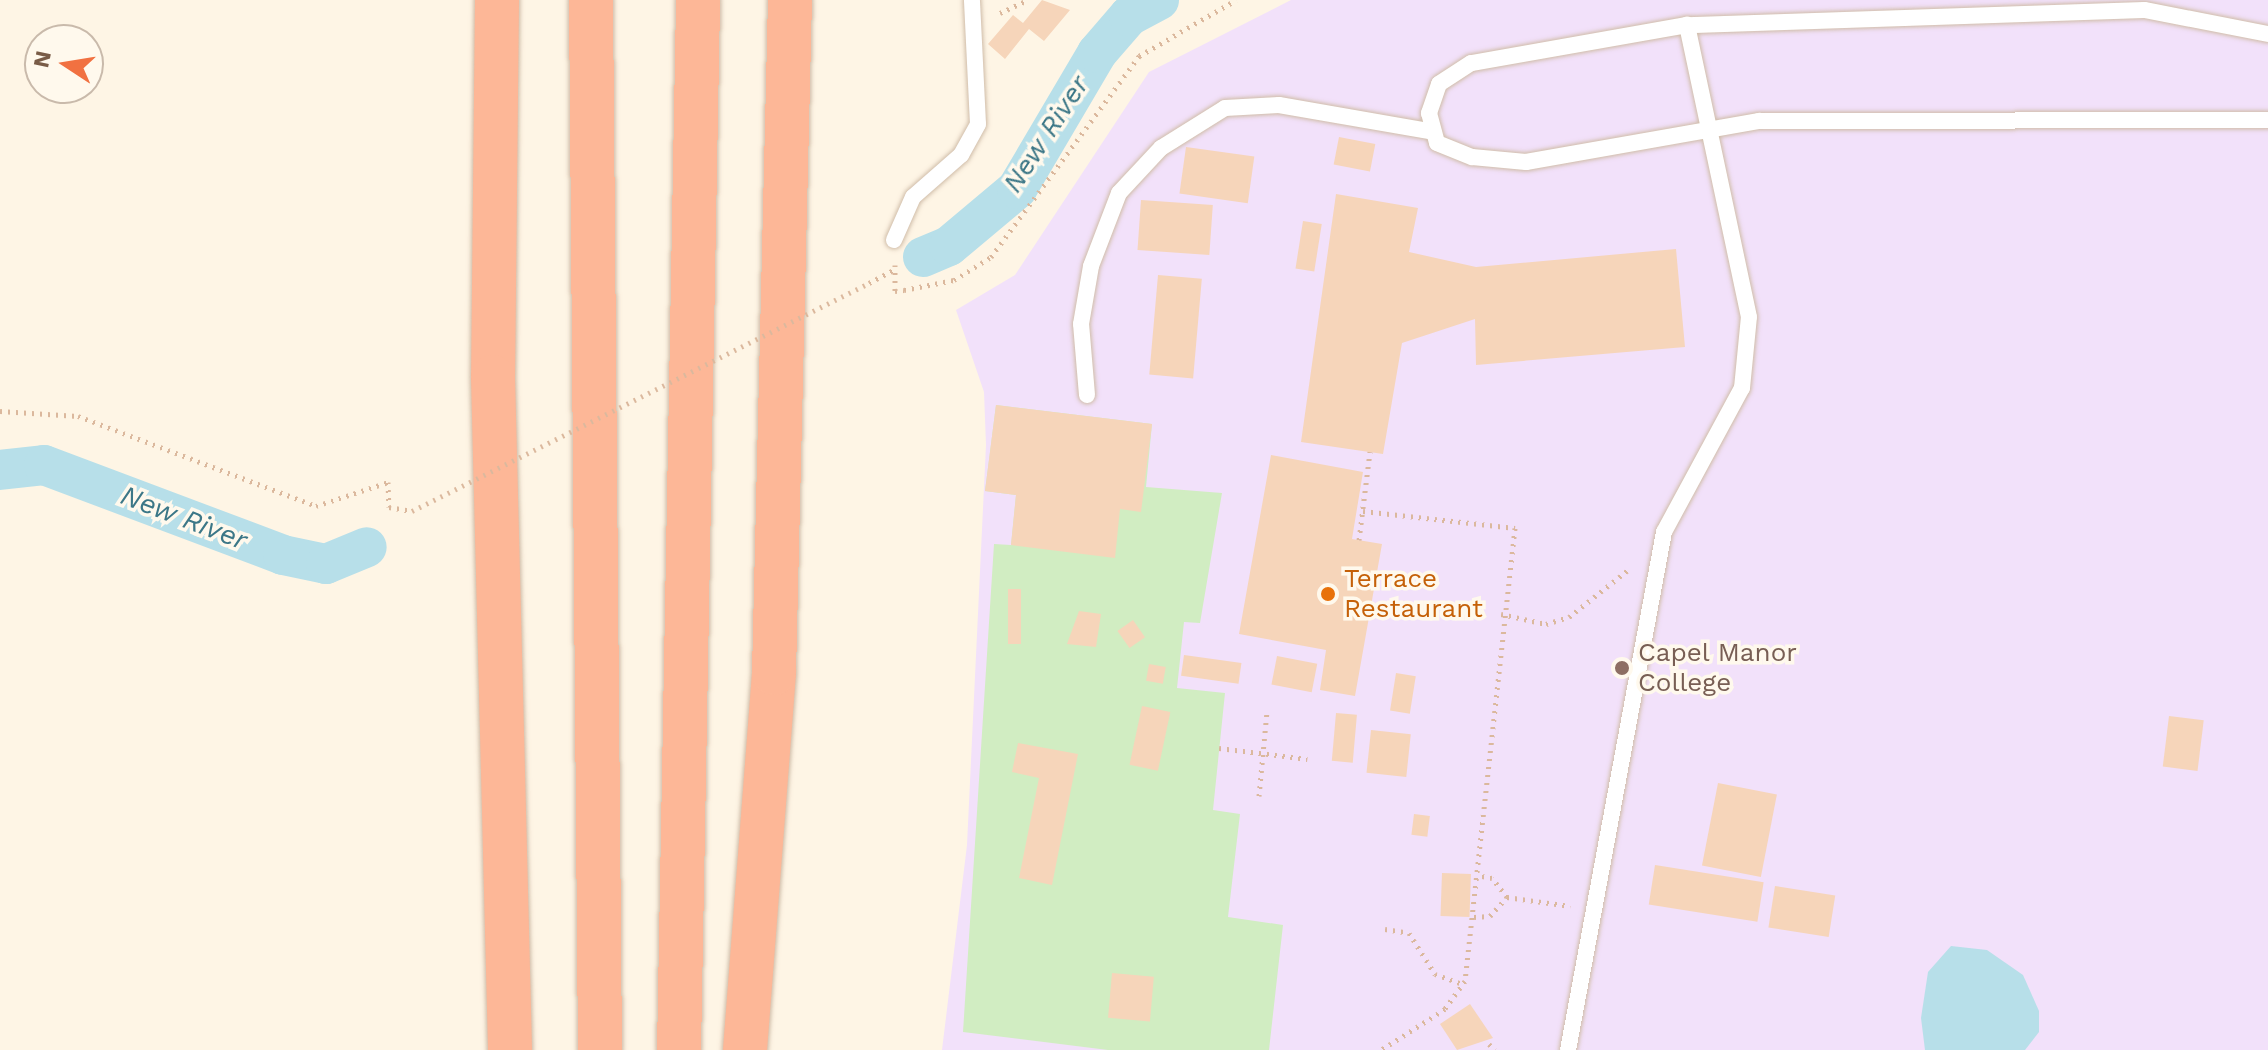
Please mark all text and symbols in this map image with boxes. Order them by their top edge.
north arrow [24,24,104,104]
text: N [28,49,56,70]
water label: New River [996,69,1096,199]
water label: New River [116,478,252,558]
place label: Terrace Restaurant [1344,563,1483,624]
marker: Terrace Restaurant [1319,585,1337,603]
place label: Capel Manor College [1638,637,1798,698]
marker: Capel Manor College [1613,659,1631,677]

